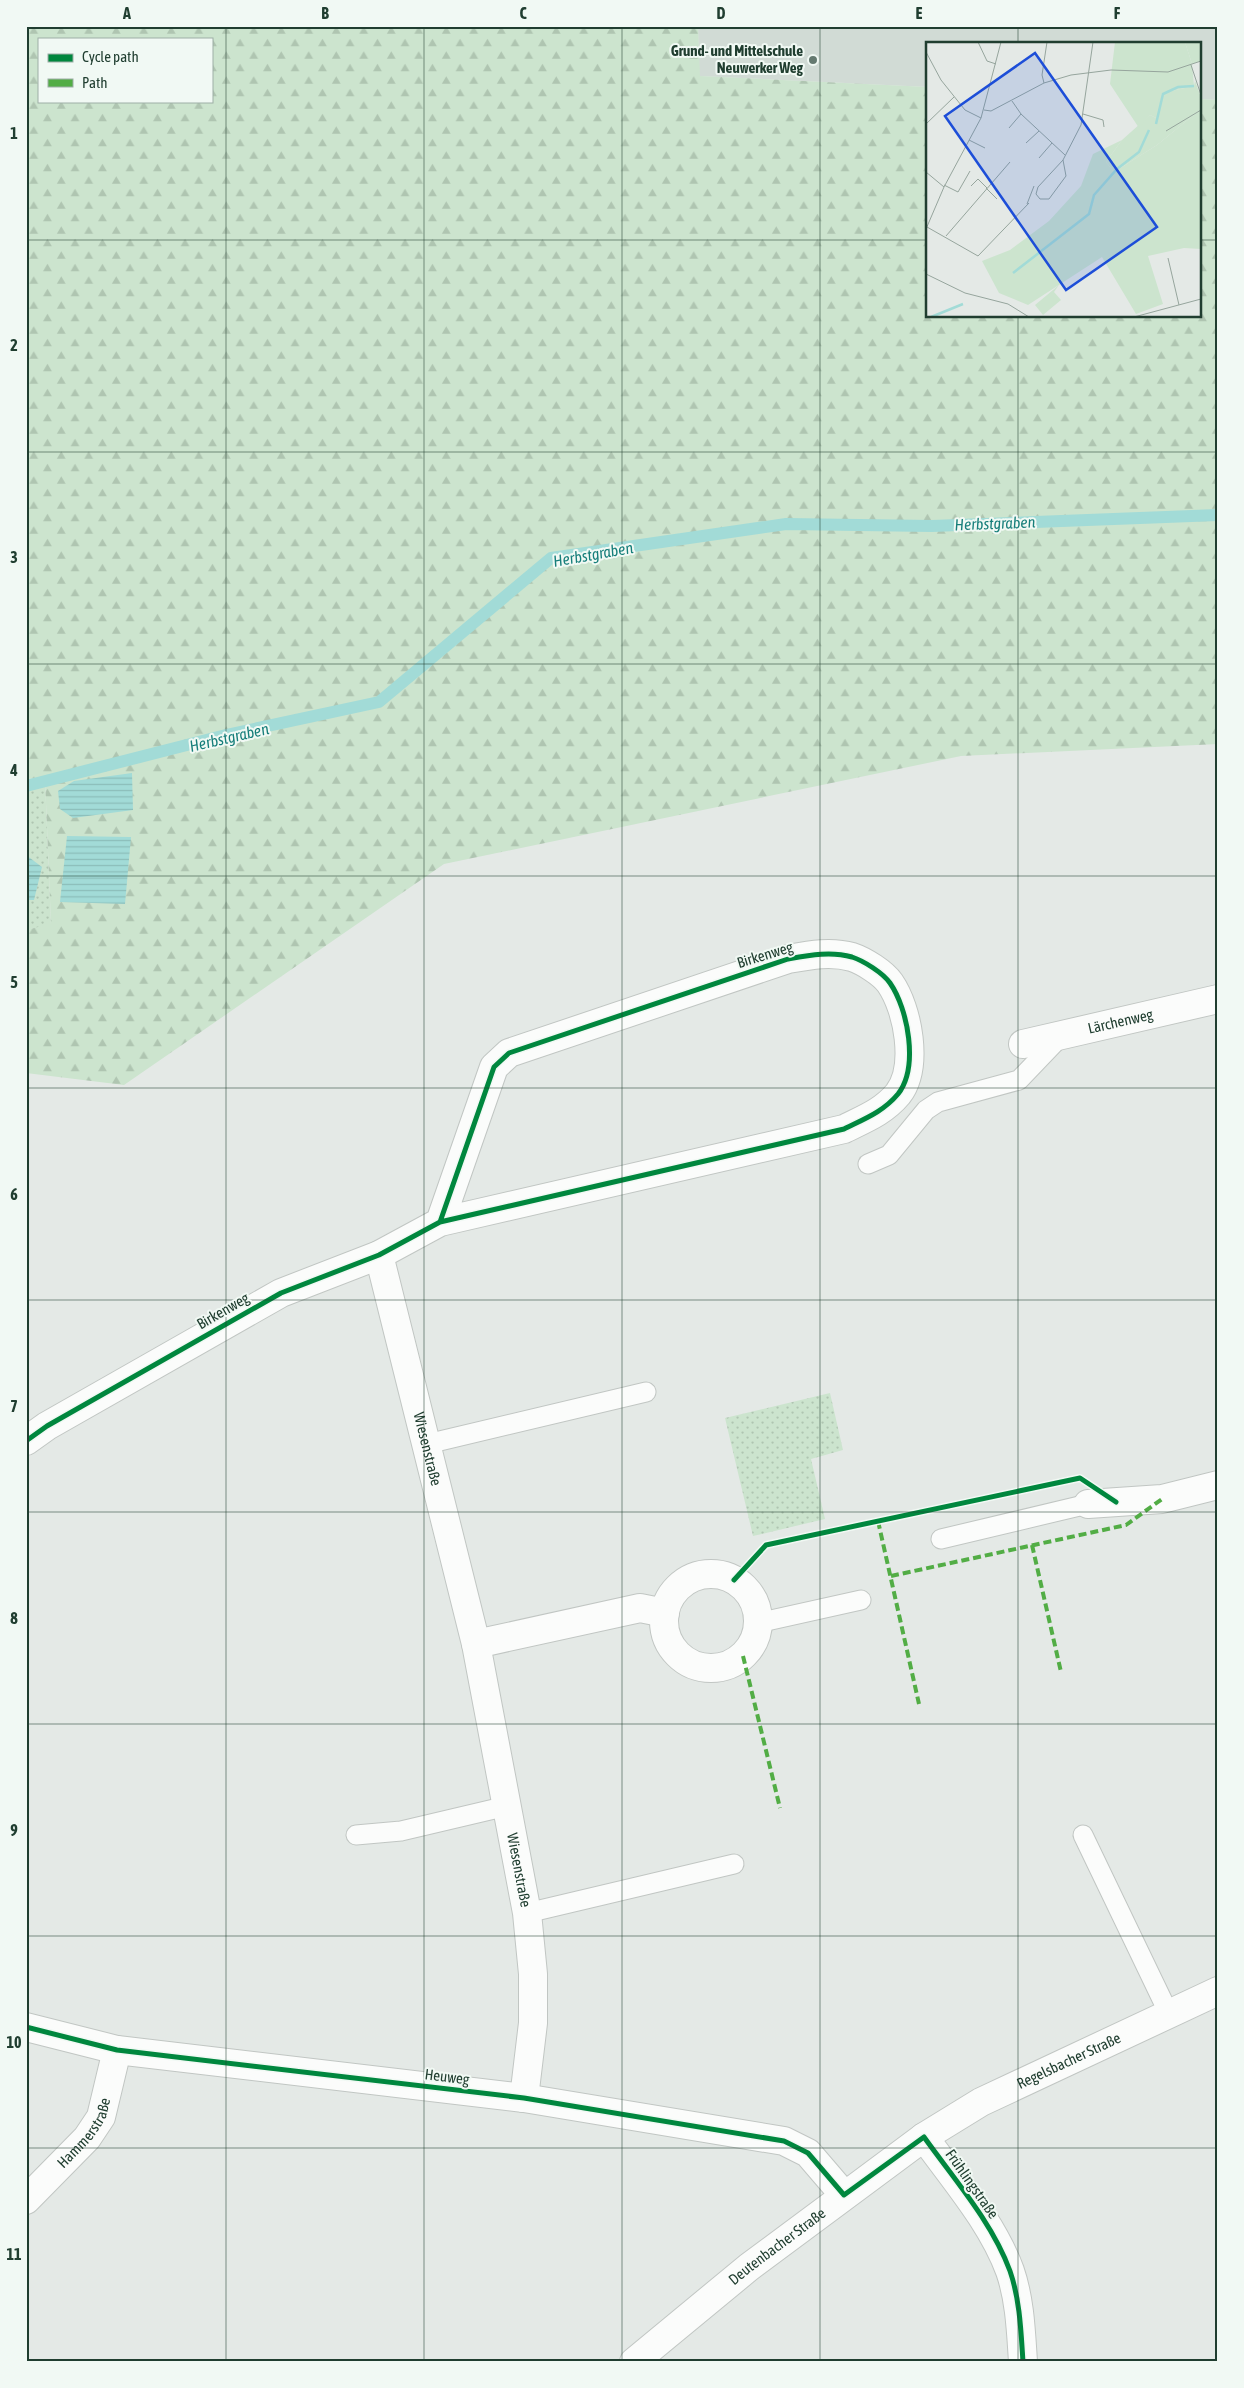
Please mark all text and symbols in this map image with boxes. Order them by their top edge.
text: A [122,4,131,22]
text: B [321,4,329,22]
text: C [519,4,527,22]
text: D [717,4,726,22]
text: E [916,4,923,22]
text: F [1114,4,1121,22]
legend [38,38,212,102]
place label: Grund- und Mittelschule Neuwerker Weg [671,42,804,76]
inset map [926,42,1202,318]
text: Cycle path [82,48,139,65]
marker: Grund- und Mittelschule Neuwerker Weg [807,54,819,66]
text: Path [82,74,108,91]
text: 1 [10,124,18,142]
text: 2 [10,336,18,354]
water label: Herbstgraben [954,513,1036,534]
water label: Herbstgraben [552,538,635,571]
text: 3 [10,548,18,566]
water label: Herbstgraben [188,719,271,756]
text: 4 [9,761,18,779]
street label: Birkenweg [735,938,795,971]
text: 5 [10,973,18,991]
street label: Lärchenweg [1086,1005,1155,1037]
text: 6 [10,1185,18,1203]
street label: Birkenweg [194,1289,252,1332]
text: 7 [10,1397,18,1415]
street label: Wiesenstraße [411,1410,445,1488]
text: 8 [10,1609,18,1627]
text: 9 [10,1821,18,1839]
street label: Wiesenstraße [504,1831,535,1909]
street label: Regelsbacher Straße [1014,2029,1123,2092]
text: 10 [6,2033,22,2051]
street label: Heuweg [424,2065,471,2088]
street label: Hammerstraße [54,2096,113,2171]
street label: Frühlingstraße [942,2146,1003,2222]
street label: Deutenbacher Straße [725,2204,829,2288]
text: 11 [6,2245,22,2263]

